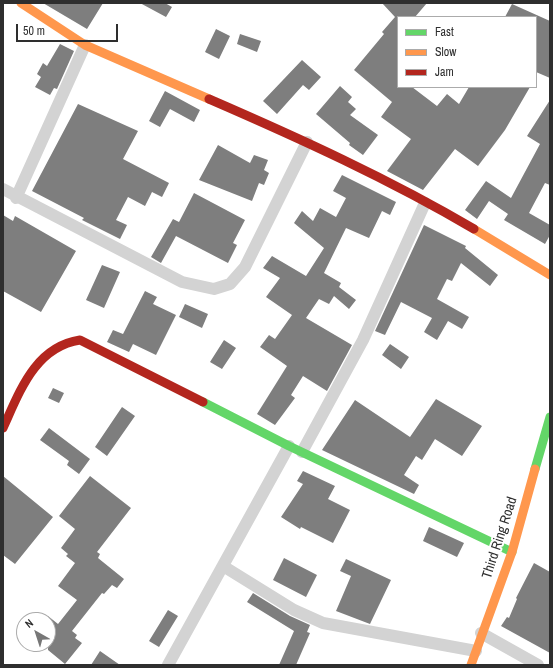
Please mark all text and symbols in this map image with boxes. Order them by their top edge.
scale bar [18,16,120,42]
legend [397,16,537,88]
text: 50 m [23,23,45,39]
text: Fast [435,24,454,40]
text: Slow [435,44,456,60]
text: Jam [435,64,454,80]
street label: Third Ring Road [479,495,521,581]
north arrow [16,612,56,652]
text: N [22,616,36,631]

